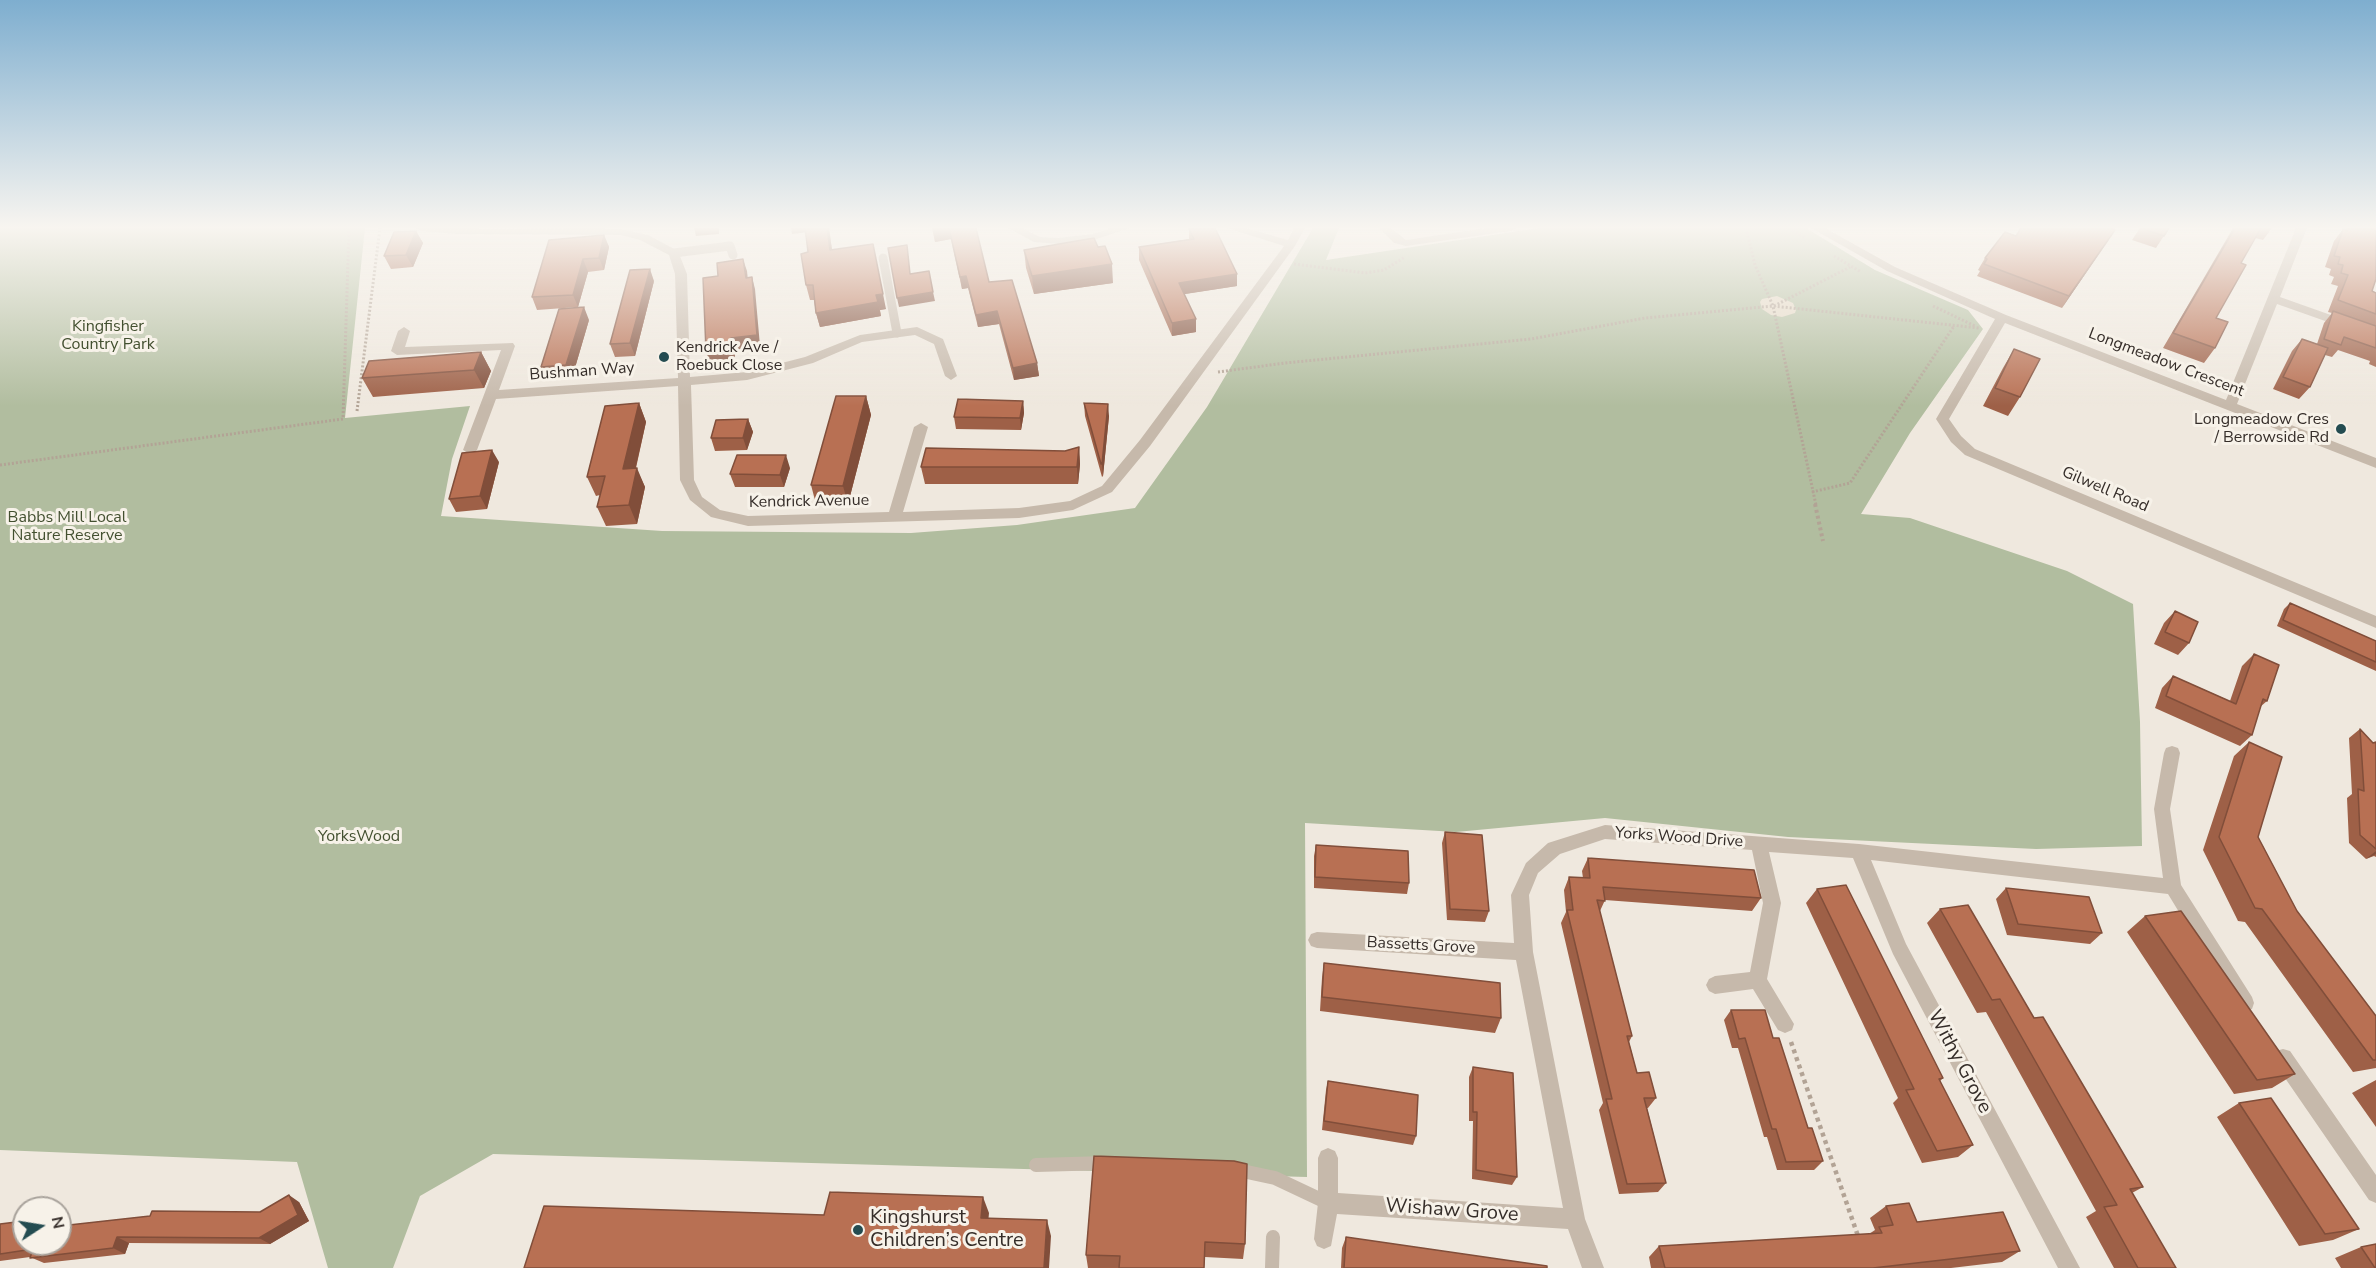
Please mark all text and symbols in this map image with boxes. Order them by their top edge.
park label: Kingfisher Country Park [61,317,155,355]
street label: Longmeadow Crescent [2085,324,2247,402]
place label: Kendrick Ave / Roebuck Close [676,338,782,376]
marker: Kendrick Ave / Roebuck Close [657,350,671,364]
street label: Bushman Way [529,359,635,385]
place label: Longmeadow Cres / Berrowside Rd [2194,410,2329,448]
marker: Longmeadow Cres / Berrowside Rd [2334,422,2348,436]
street label: Gilwell Road [2059,463,2151,517]
street label: Kendrick Avenue [749,491,869,513]
park label: Babbs Mill Local Nature Reserve [8,508,126,546]
street label: Yorks Wood Drive [1614,824,1744,852]
park label: YorksWood [318,827,400,847]
street label: Bassetts Grove [1366,934,1476,958]
street label: Withy Grove [1922,1006,1996,1118]
street label: Wishaw Grove [1385,1194,1519,1228]
north arrow [12,1196,72,1256]
place label: Kingshurst Children’s Centre [870,1206,1024,1253]
text: N [46,1215,70,1231]
marker: Kingshurst Children’s Centre [851,1223,865,1237]

